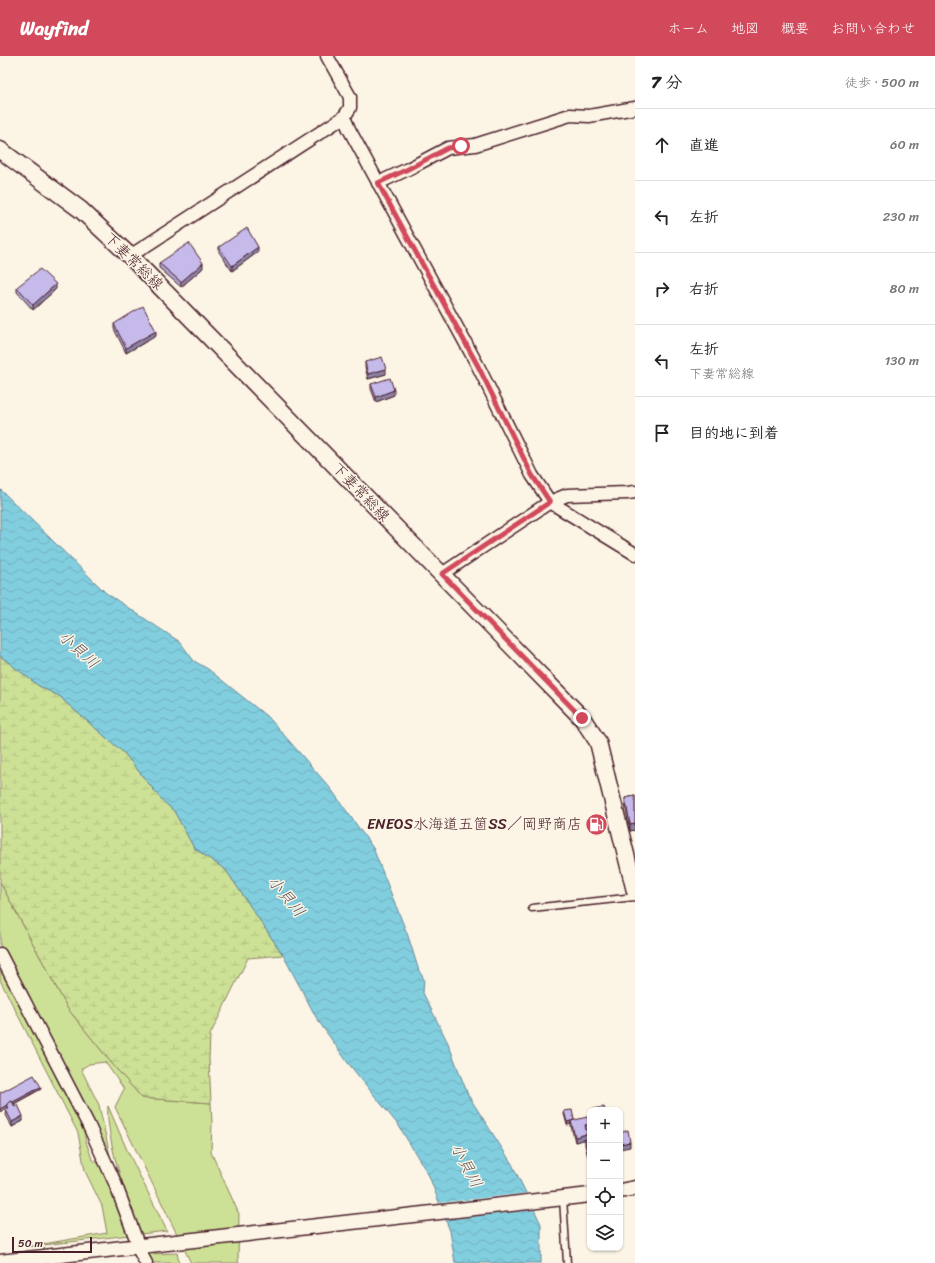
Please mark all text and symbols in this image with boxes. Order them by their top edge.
text: Wayfind [20,12,88,45]
text: ホーム [668,16,709,41]
text: 地図 [731,16,759,41]
text: 概要 [781,16,809,41]
text: お問い合わせ [831,16,915,41]
text: 7 分 [651,67,682,97]
text: 徒歩 · 500 m [845,71,919,94]
text: 直進 [689,132,719,158]
text: 60 m [890,133,919,156]
icon: ahead [651,134,673,156]
route start [452,137,470,155]
text: 左折 [689,204,719,230]
text: 230 m [883,205,919,228]
icon: left [651,206,673,228]
street label: 下妻常総線 [98,226,170,296]
text: 右折 [689,276,719,302]
text: 80 m [890,277,919,300]
icon: right [651,278,673,300]
text: 左折 [689,336,719,362]
text: 130 m [885,349,919,372]
icon: left [651,350,673,372]
text: 下妻常総線 [689,362,754,385]
text: 目的地に到着 [689,420,779,446]
icon: arrive [651,422,673,444]
street label: 下妻常総線 [326,456,396,528]
water label: 小貝川 [51,623,106,676]
route end [573,709,591,727]
place label: ENEOS水海道五箇SS／岡野商店 [367,811,582,837]
fuel station icon: ENEOS水海道五箇SS／岡野商店 [584,811,610,837]
water label: 小貝川 [260,869,313,924]
map controls [587,1107,623,1251]
button: + [587,1107,623,1143]
water label: 小貝川 [442,1137,491,1193]
button: − [587,1143,623,1179]
button: locate [587,1179,623,1215]
button: layers [587,1215,623,1251]
text: 50 m [18,1234,43,1253]
scale bar [12,1235,92,1254]

